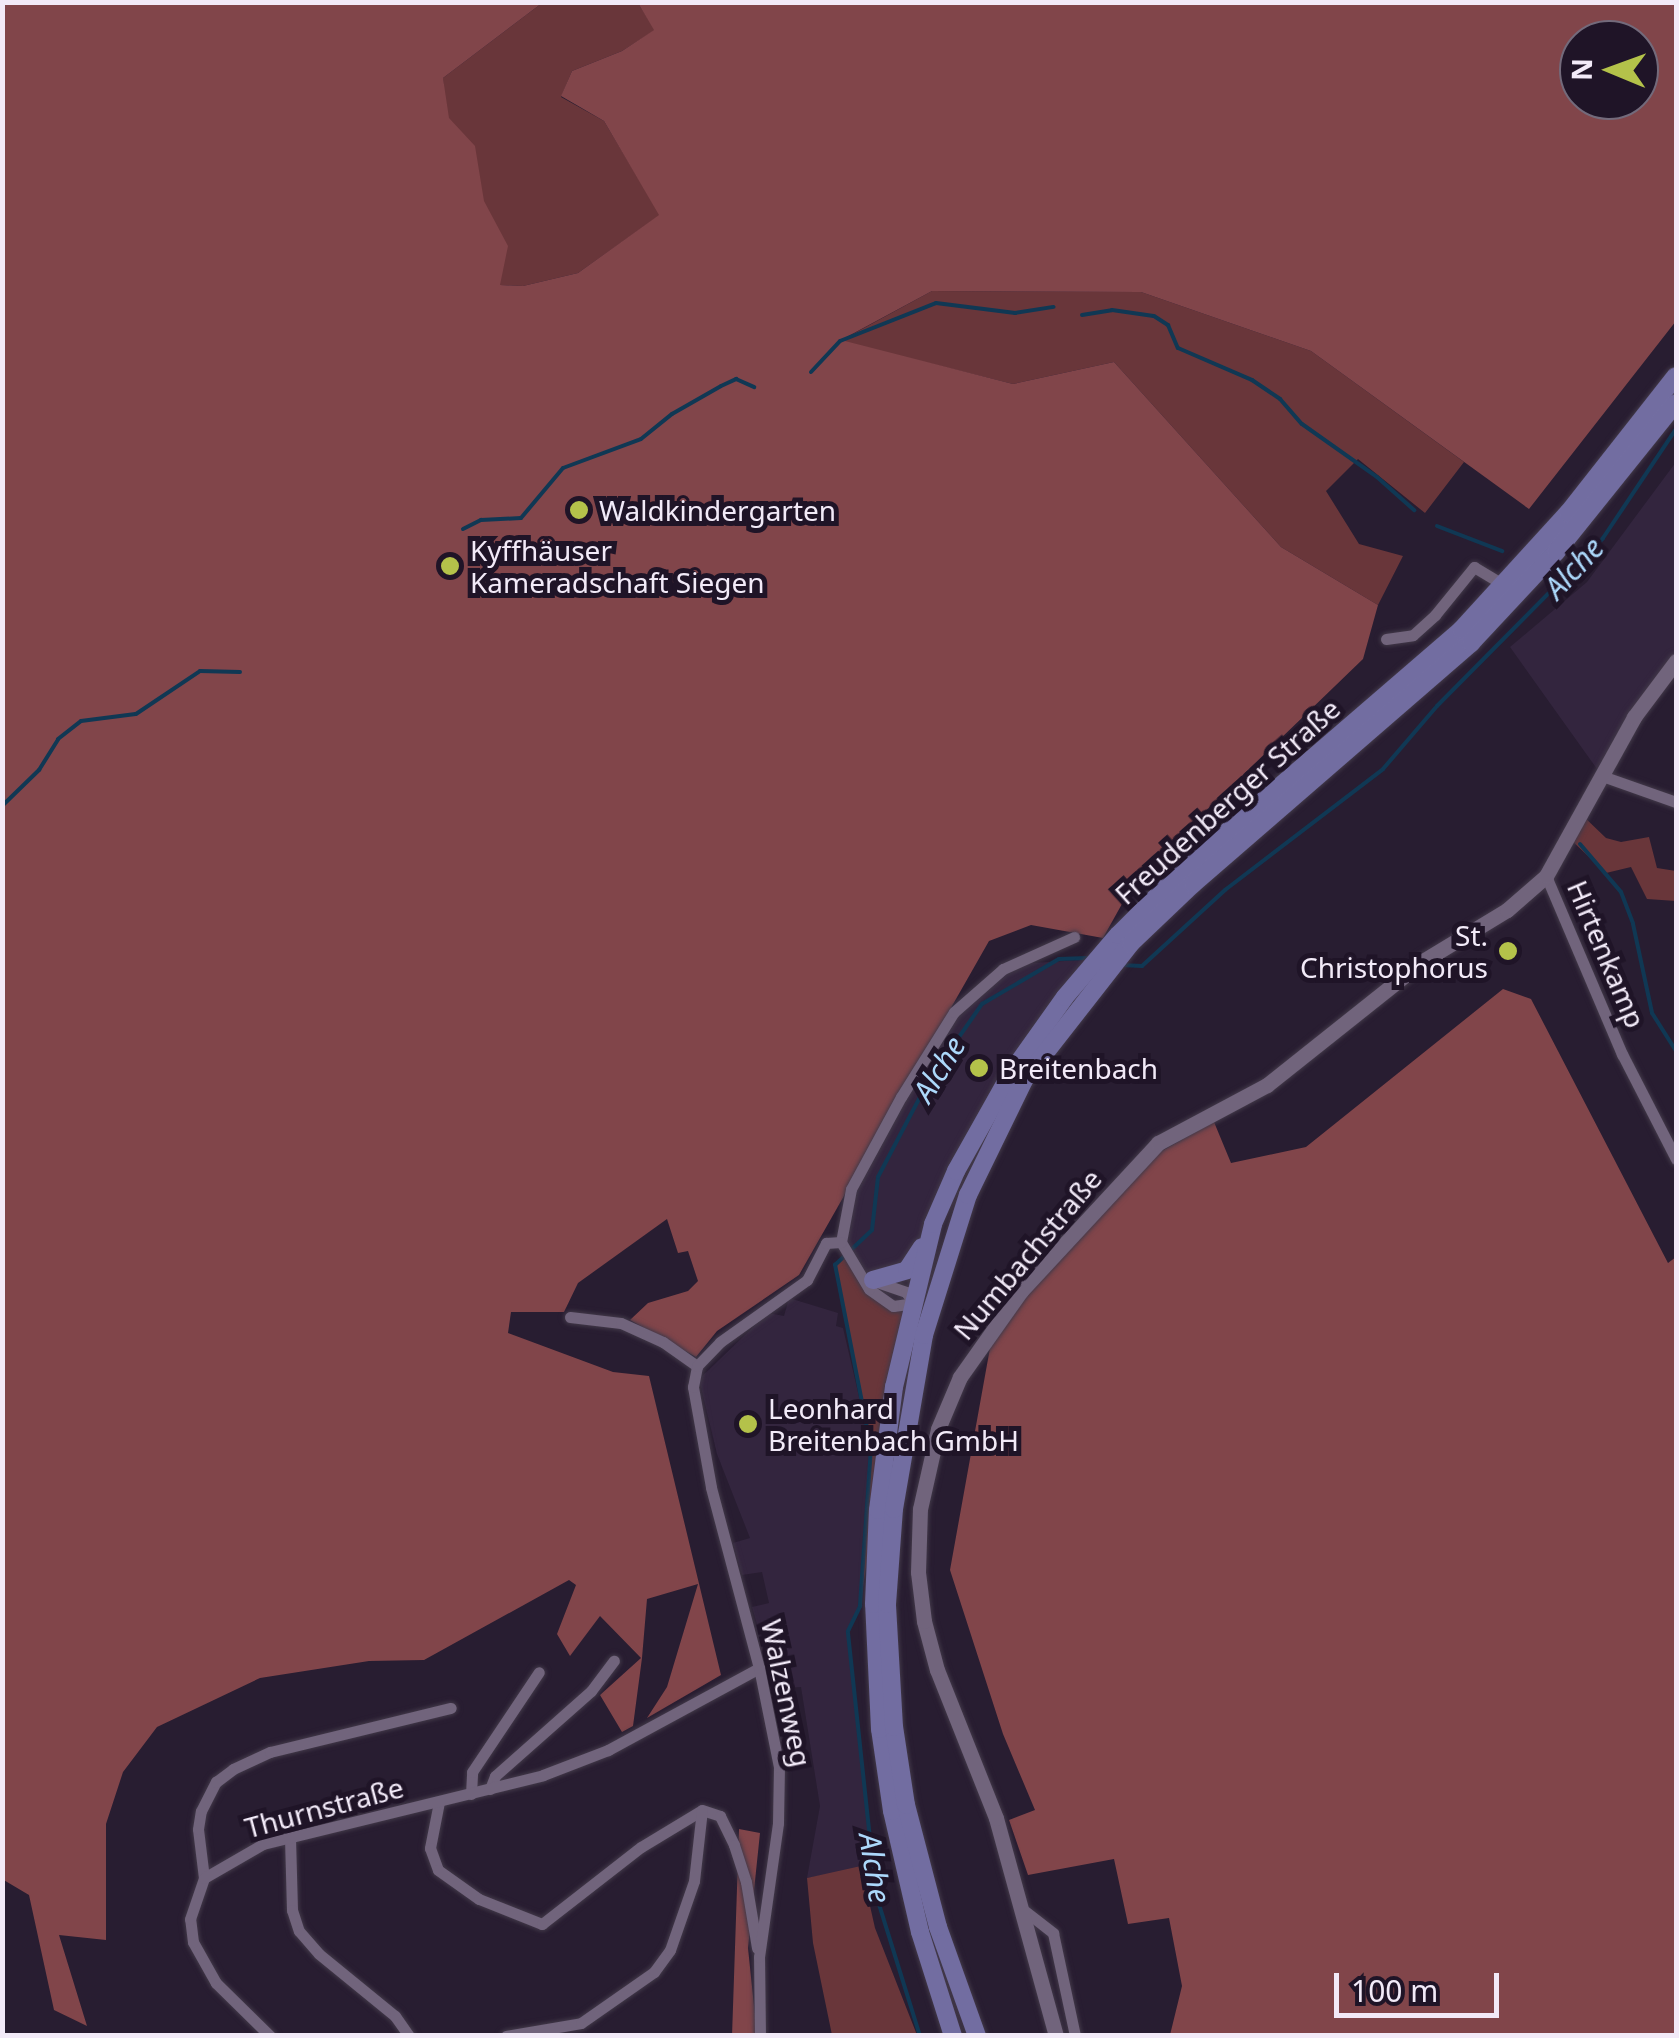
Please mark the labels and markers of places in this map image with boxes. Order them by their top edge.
place label: Waldkindergarten [599,493,836,527]
marker: Waldkindergarten [568,499,590,521]
place label: Kyffhäuser Kameradschaft Siegen [470,533,765,599]
marker: Kyffhäuser Kameradschaft Siegen [439,555,461,577]
place label: St. Christophorus [1300,918,1488,984]
marker: St. Christophorus [1497,940,1519,962]
place label: Breitenbach [999,1051,1158,1085]
marker: Breitenbach [968,1057,990,1079]
place label: Leonhard Breitenbach GmbH [768,1391,1019,1457]
marker: Leonhard Breitenbach GmbH [737,1413,759,1435]

